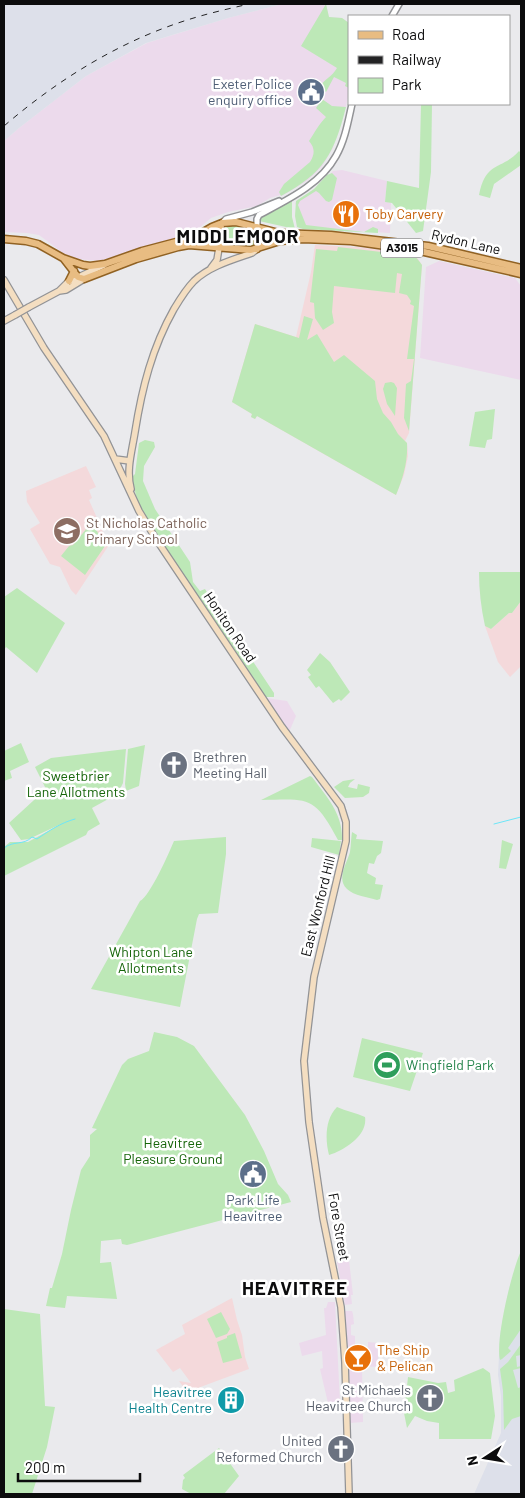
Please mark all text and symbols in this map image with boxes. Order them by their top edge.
legend [348,15,510,105]
text: Road [392,25,425,43]
text: Railway [392,50,441,68]
place label: Exeter Police enquiry office [208,75,292,108]
text: Park [392,75,422,93]
public building icon: Exeter Police enquiry office [296,77,326,107]
restaurant icon: Toby Carvery [331,199,361,229]
place label: Toby Carvery [365,205,444,222]
district label: MIDDLEMOOR [177,224,299,247]
street label: Rydon Lane [430,225,502,258]
road number: A3015 [381,238,423,258]
place label: St Nicholas Catholic Primary School [86,514,207,547]
school or university icon: St Nicholas Catholic Primary School [52,516,82,546]
street label: Honiton Road [201,588,260,665]
place label: Brethren Meeting Hall [193,748,267,781]
church icon: Brethren Meeting Hall [159,750,189,780]
park label: Sweetbrier Lane Allotments [27,767,126,800]
street label: East Wonford Hill [297,854,338,958]
park label: Whipton Lane Allotments [109,943,193,976]
sports icon: Wingfield Park [372,1050,402,1080]
place label: Wingfield Park [406,1056,494,1073]
park label: Heavitree Pleasure Ground [123,1134,223,1167]
public building icon: Park Life Heavitree [238,1159,268,1189]
place label: Park Life Heavitree [224,1191,282,1224]
street label: Fore Street [325,1192,354,1262]
district label: HEAVITREE [242,1276,348,1299]
place label: The Ship & Pelican [377,1341,433,1374]
bar icon: The Ship & Pelican [343,1343,373,1373]
place label: St Michaels Heavitree Church [306,1381,411,1414]
place label: Heavitree Health Centre [129,1383,212,1416]
church icon: St Michaels Heavitree Church [415,1383,445,1413]
building icon: Heavitree Health Centre [216,1385,246,1415]
place label: United Reformed Church [216,1432,322,1465]
north arrow [460,1433,510,1483]
church icon: United Reformed Church [326,1434,356,1464]
scale bar [18,1450,140,1482]
text: N [463,1454,481,1467]
text: 200 m [25,1458,65,1476]

